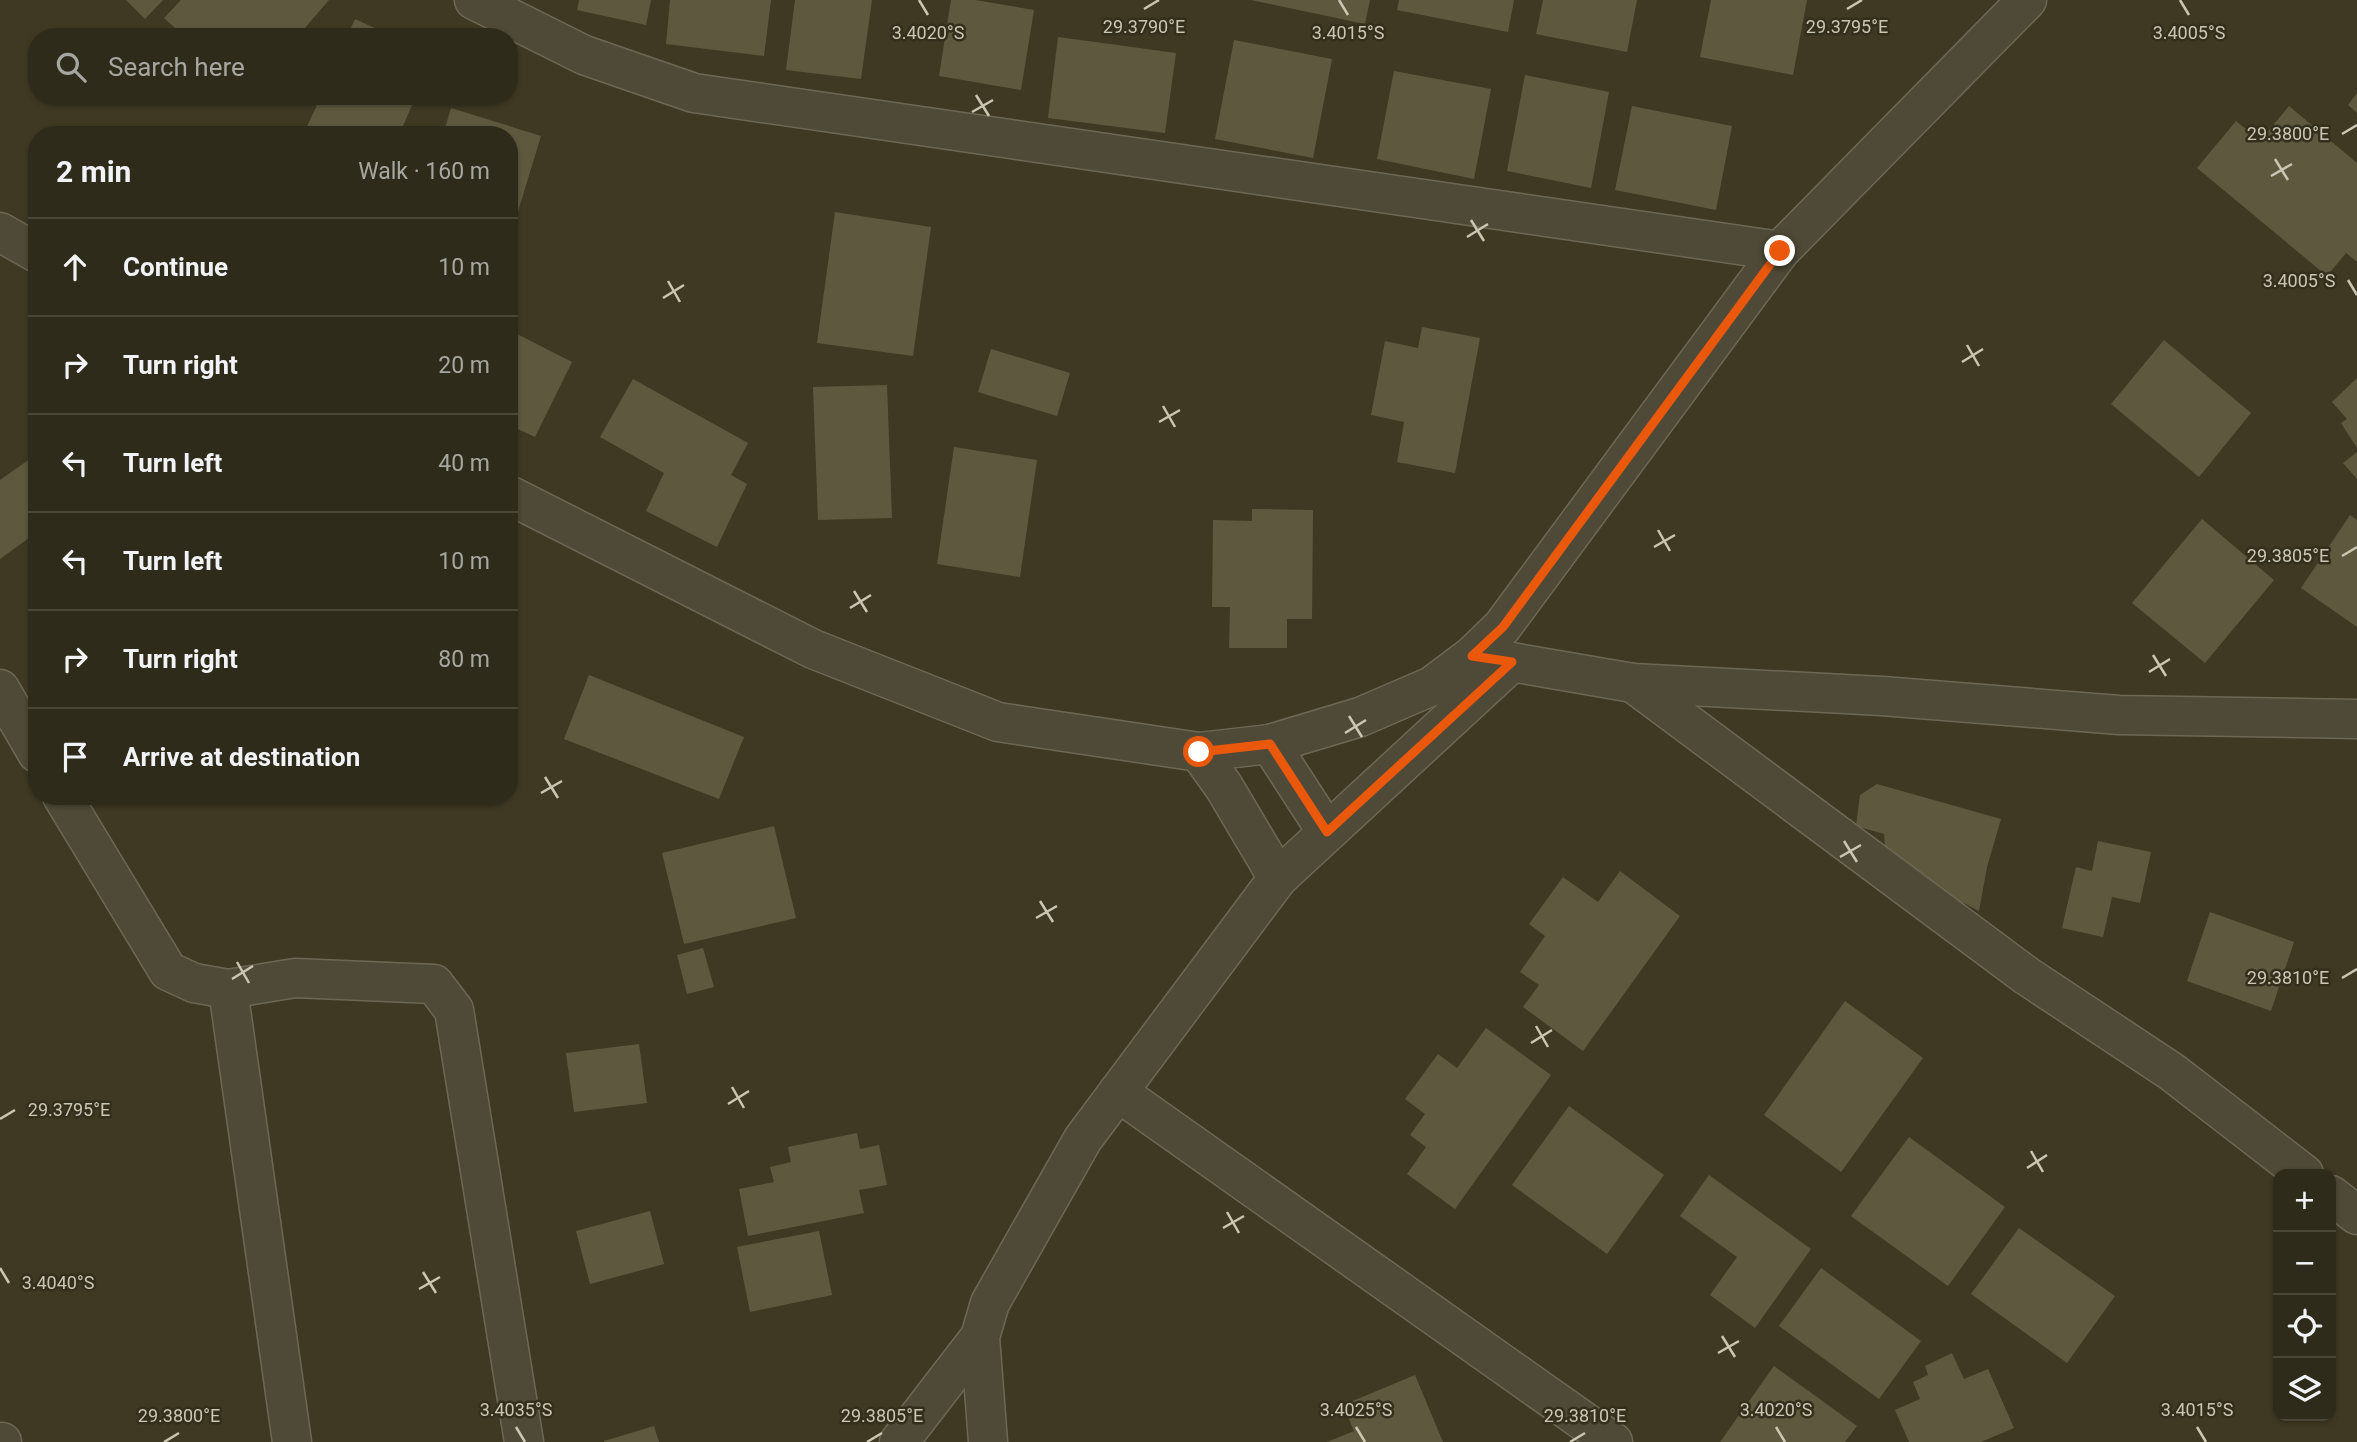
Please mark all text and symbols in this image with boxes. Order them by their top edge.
text: 29.3790°E [1103,16,1185,37]
text: 29.3795°E [1806,16,1888,37]
text: 3.4020°S [892,22,965,43]
text: 3.4015°S [1312,22,1385,43]
text: 3.4005°S [2153,22,2226,43]
search box [28,28,518,105]
icon: search [52,48,90,86]
text: Search here [108,52,245,82]
text: 29.3800°E [2247,123,2329,144]
text: 2 min [56,154,131,189]
text: Walk · 160 m [358,158,490,185]
route end [1764,235,1795,266]
icon: ahead [56,248,94,286]
text: Continue [123,252,228,282]
text: 10 m [438,254,490,281]
text: 3.4005°S [2263,270,2336,291]
icon: right [56,346,94,384]
text: Turn right [123,350,238,380]
text: 20 m [438,352,490,379]
icon: left [56,444,94,482]
text: Turn left [123,448,222,478]
text: 40 m [438,450,490,477]
icon: left [56,542,94,580]
text: 29.3805°E [2247,545,2329,566]
text: Turn left [123,546,222,576]
text: 10 m [438,548,490,575]
icon: right [56,640,94,678]
text: Turn right [123,644,238,674]
text: 80 m [438,646,490,673]
route start [1183,736,1214,767]
icon: arrive [56,738,94,776]
text: Arrive at destination [123,742,360,772]
text: 29.3810°E [2247,967,2329,988]
text: 29.3795°E [28,1099,110,1120]
map controls [2273,1169,2336,1421]
button: + [2273,1169,2336,1232]
button: − [2273,1232,2336,1295]
text: 3.4040°S [22,1272,95,1293]
button: locate [2273,1295,2336,1358]
button: layers [2273,1358,2336,1421]
text: 3.4035°S [480,1399,553,1420]
text: 3.4025°S [1320,1399,1393,1420]
text: 3.4020°S [1740,1399,1813,1420]
text: 3.4015°S [2161,1399,2234,1420]
text: 29.3800°E [138,1405,220,1426]
text: 29.3805°E [841,1405,923,1426]
text: 29.3810°E [1544,1405,1626,1426]

